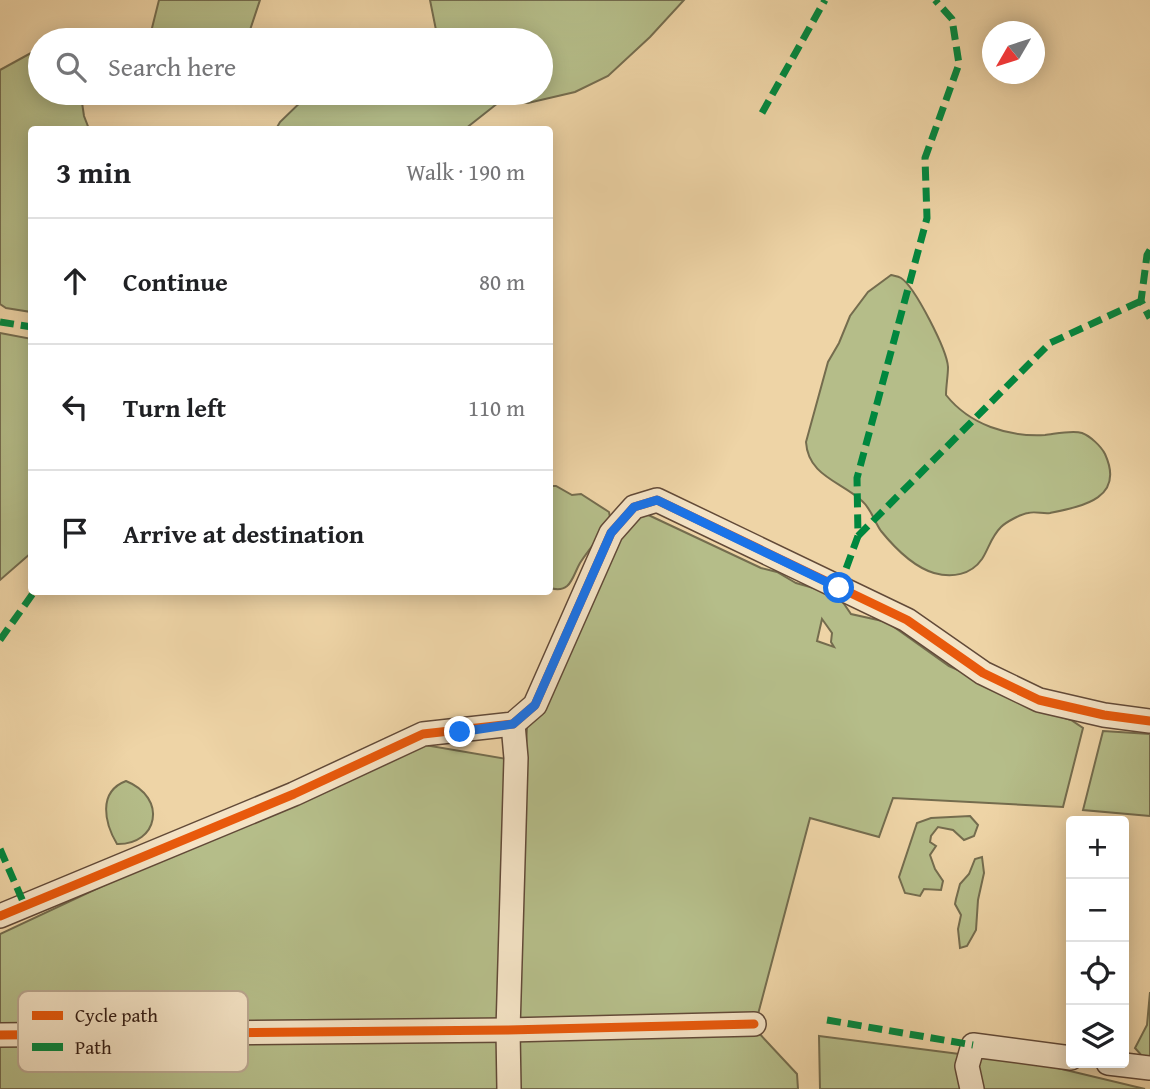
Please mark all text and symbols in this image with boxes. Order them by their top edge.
north arrow [982,21,1045,84]
search box [28,28,553,105]
text: Search here [108,47,236,86]
icon: search [52,48,90,86]
text: 3 min [56,150,131,194]
text: Walk · 190 m [406,155,525,188]
icon: ahead [56,262,94,300]
text: Continue [123,262,228,301]
text: 80 m [479,265,525,298]
icon: left [56,388,94,426]
text: Turn left [123,388,226,427]
text: 110 m [468,391,525,424]
icon: arrive [56,514,94,552]
text: Arrive at destination [123,514,364,553]
route start [823,572,854,603]
route end [444,716,475,747]
map controls [1066,816,1129,1068]
button: + [1066,816,1129,879]
button: − [1066,879,1129,942]
button: locate [1066,942,1129,1005]
legend [18,991,248,1072]
text: Cycle path [75,1001,158,1029]
button: layers [1066,1005,1129,1068]
text: Path [75,1033,112,1061]

